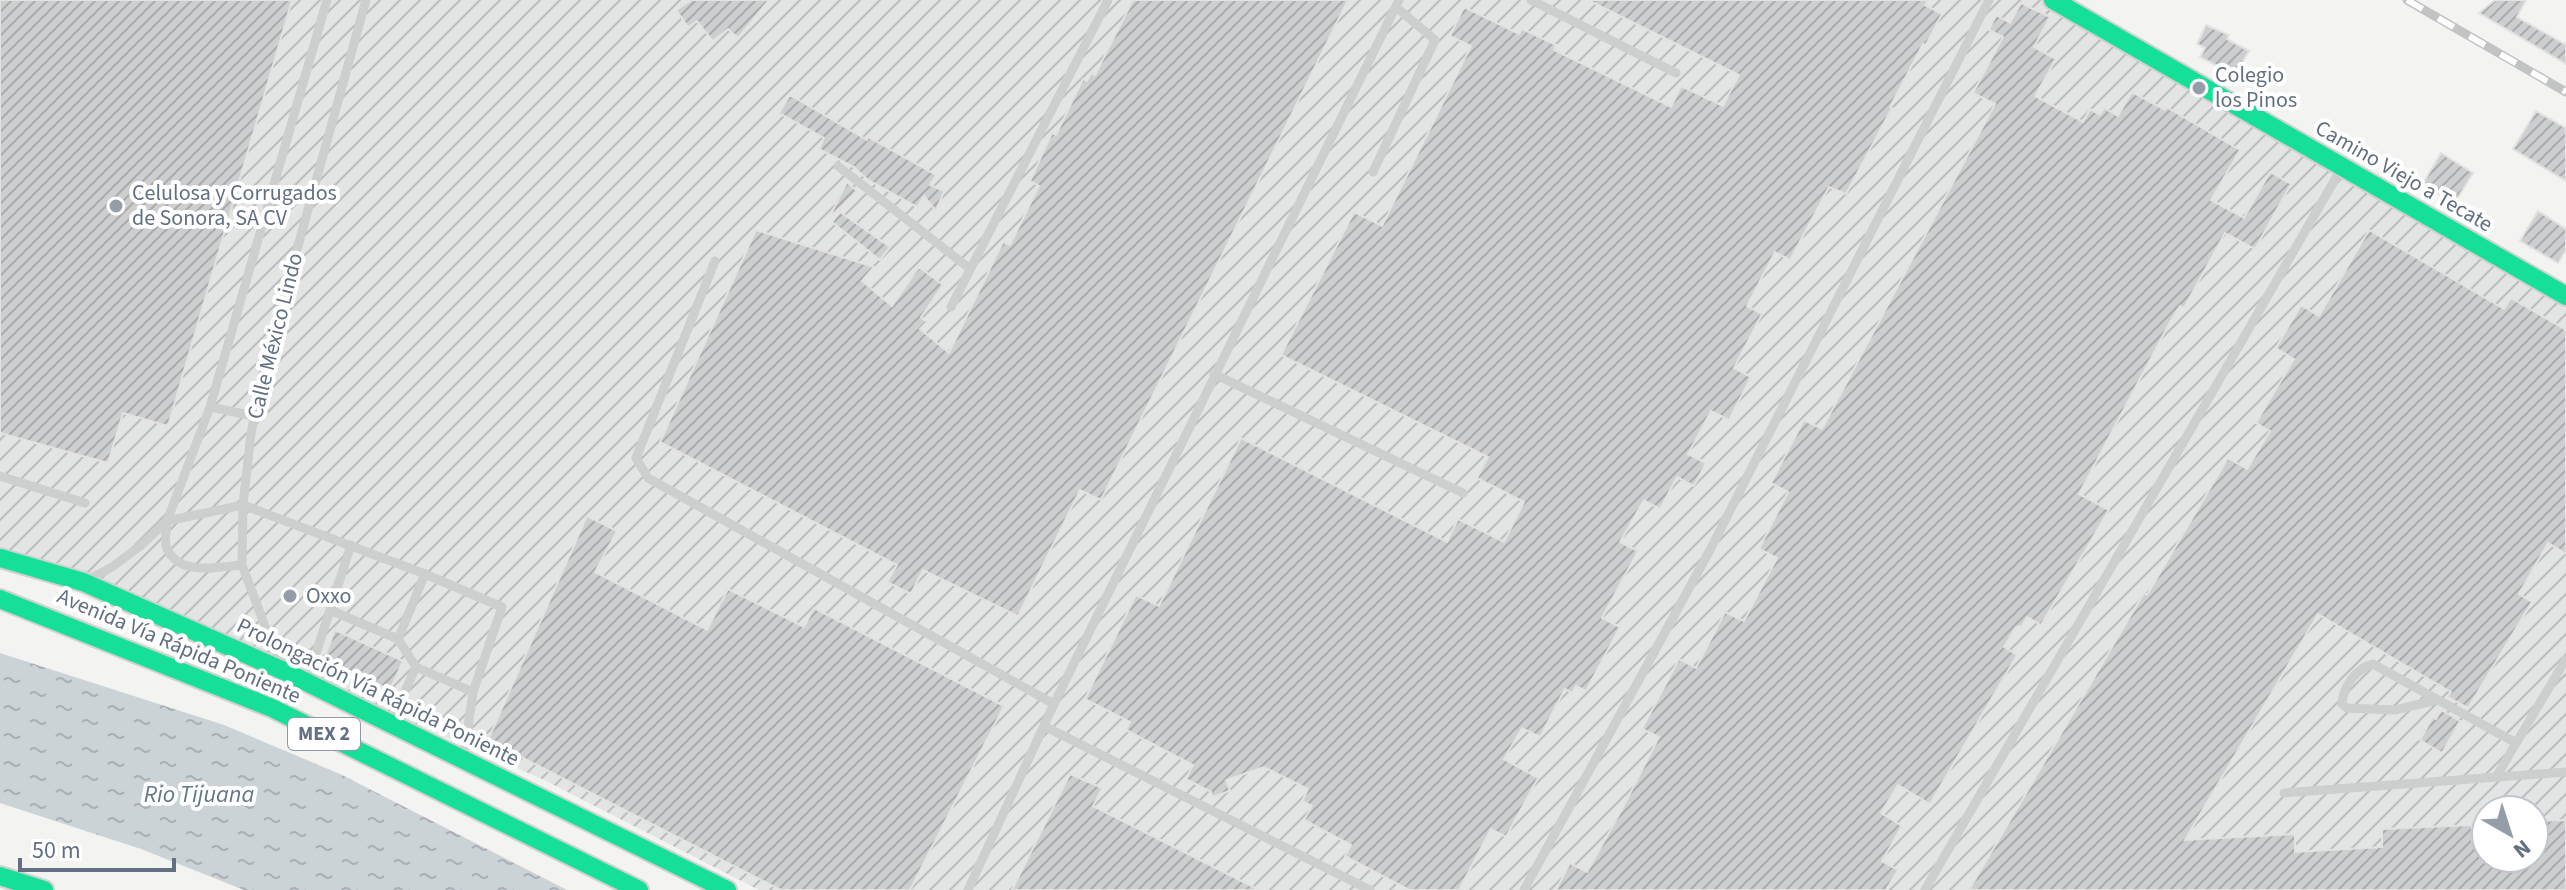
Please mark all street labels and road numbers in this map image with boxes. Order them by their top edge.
street label: Camino Viejo a Tecate [2309,112,2499,240]
street label: Calle México Lindo [239,249,311,423]
street label: Avenida Vía Rápida Poniente [52,580,306,712]
street label: Prolongación Vía Rápida Poniente [231,610,525,775]
road number: MEX 2 [288,718,360,750]

